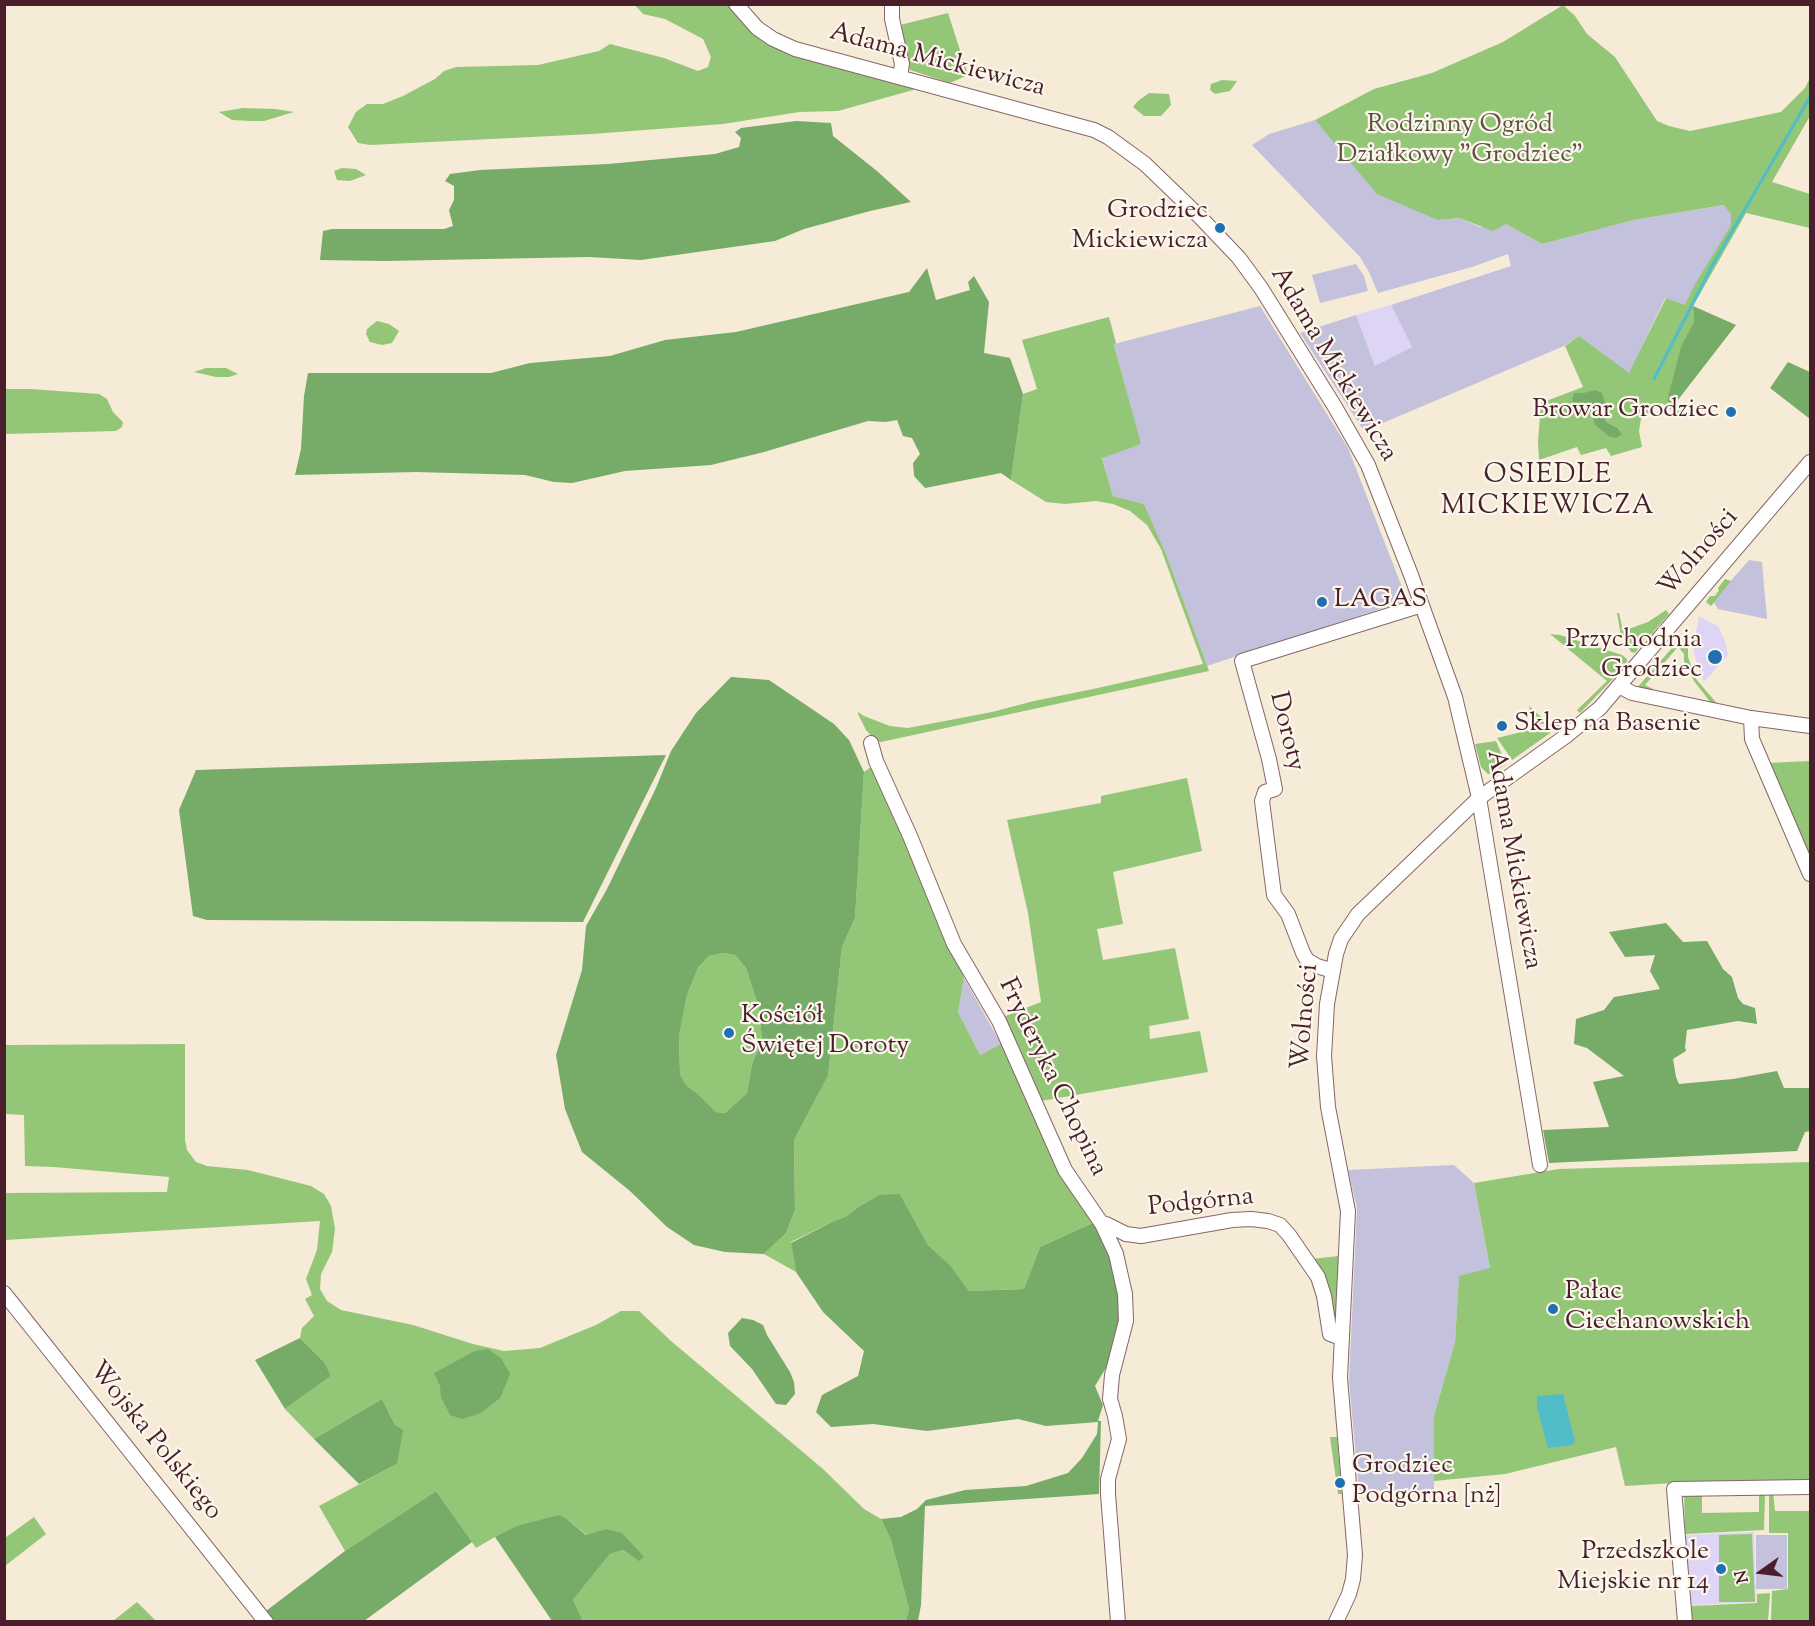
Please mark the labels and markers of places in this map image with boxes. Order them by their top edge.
place label: Grodziec Mickiewicza [1072,197,1208,258]
marker: Grodziec Mickiewicza [1213,221,1227,235]
place label: Browar Grodziec [1532,396,1719,428]
marker: Browar Grodziec [1724,405,1738,419]
place label: LAGAS [1334,586,1427,618]
marker: LAGAS [1315,595,1329,609]
place label: Przychodnia Grodziec [1565,626,1702,688]
marker: Przychodnia Grodziec [1706,648,1724,666]
place label: Sklep na Basenie [1514,710,1701,742]
marker: Sklep na Basenie [1495,719,1509,733]
place label: Kościół Świętej Doroty [741,1002,909,1064]
marker: Kościół Świętej Doroty [722,1026,736,1040]
place label: Pałac Ciechanowskich [1565,1278,1750,1340]
marker: Pałac Ciechanowskich [1546,1302,1560,1316]
place label: Grodziec Podgórna [nż] [1352,1452,1501,1514]
marker: Grodziec Podgórna [nż] [1333,1476,1347,1490]
place label: Przedszkole Miejskie nr 14 [1557,1538,1709,1600]
marker: Przedszkole Miejskie nr 14 [1714,1562,1728,1576]

